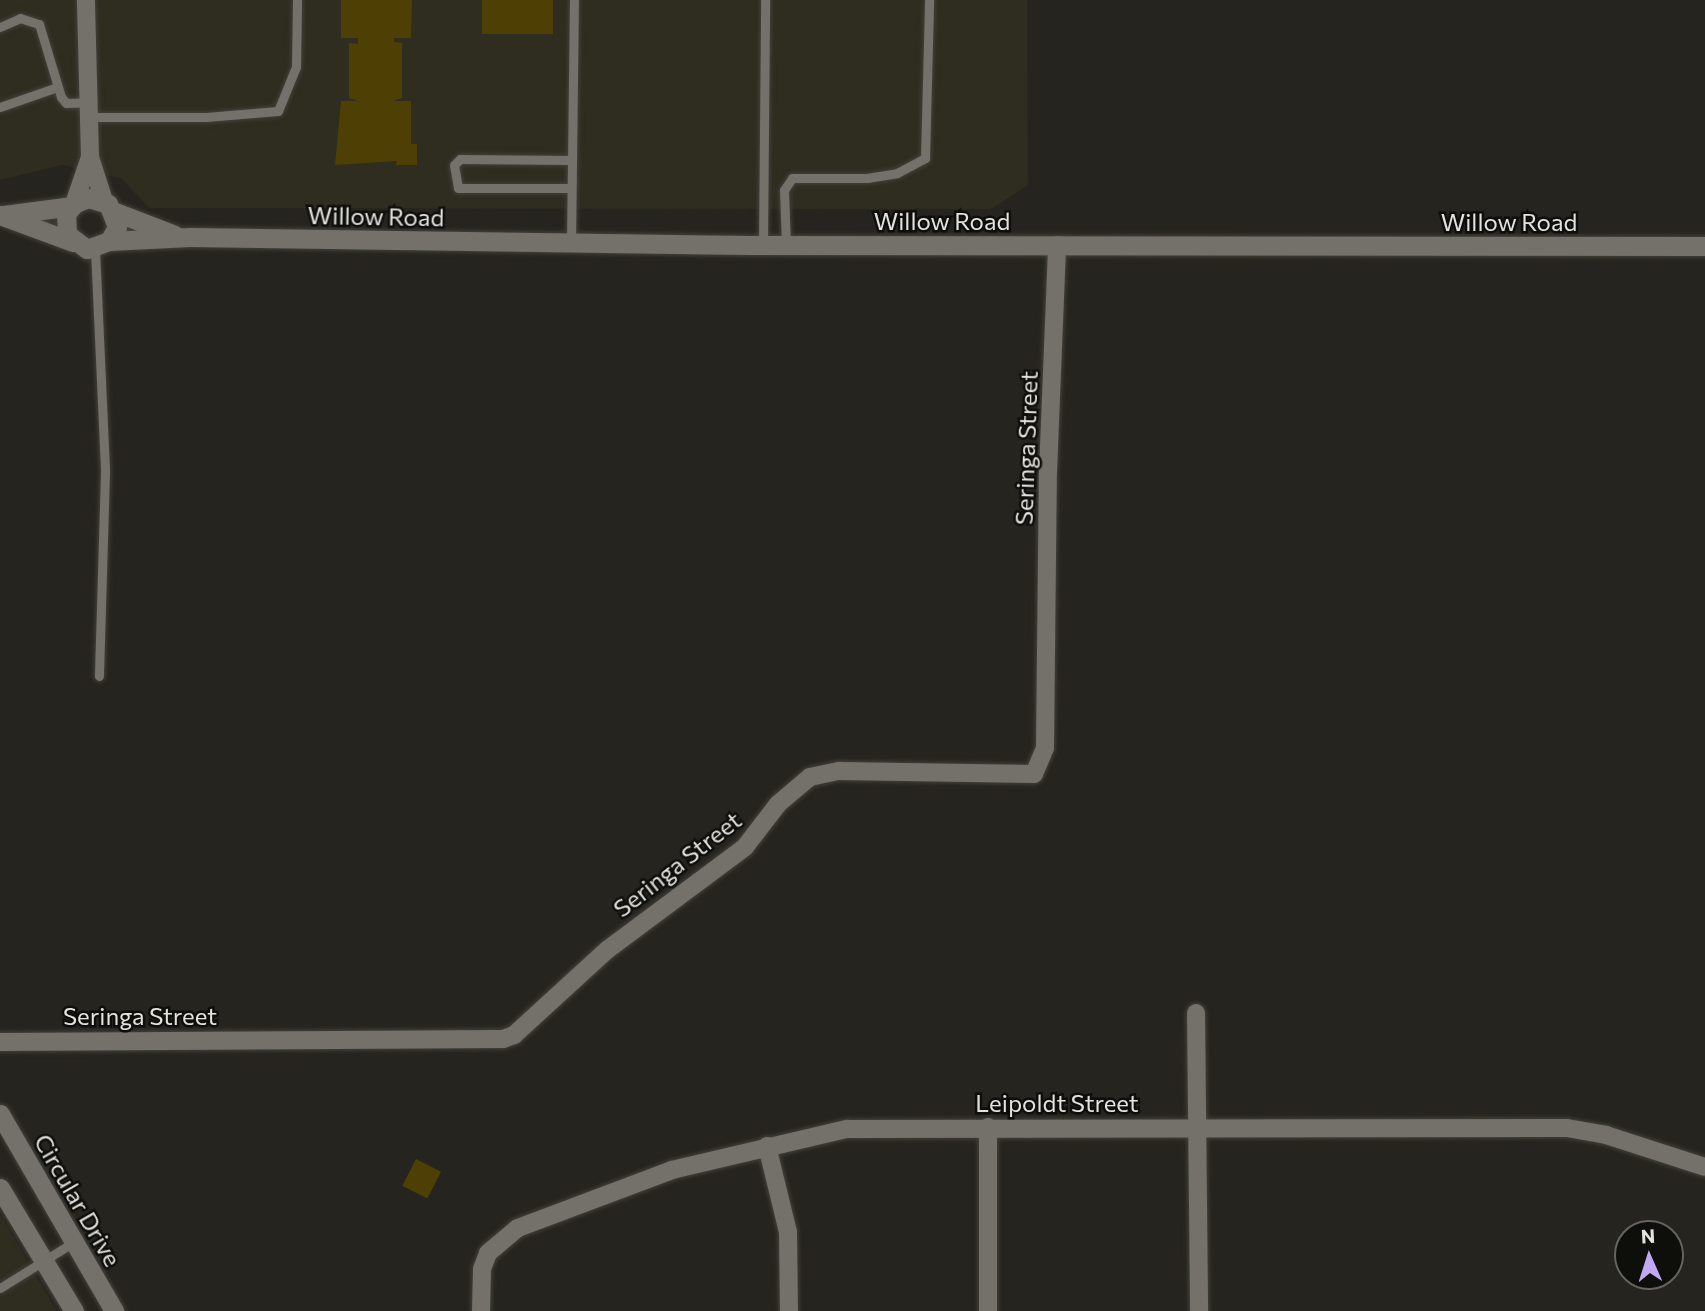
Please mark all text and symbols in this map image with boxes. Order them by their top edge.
street label: Willow Road [307,200,445,232]
street label: Willow Road [874,207,1010,235]
street label: Willow Road [1441,208,1577,236]
street label: Seringa Street [1009,371,1043,525]
street label: Seringa Street [607,805,747,923]
street label: Seringa Street [63,1002,217,1030]
street label: Leipoldt Street [975,1089,1139,1117]
street label: Circular Drive [29,1129,127,1271]
north arrow [1614,1220,1684,1290]
text: N [1640,1224,1656,1247]

